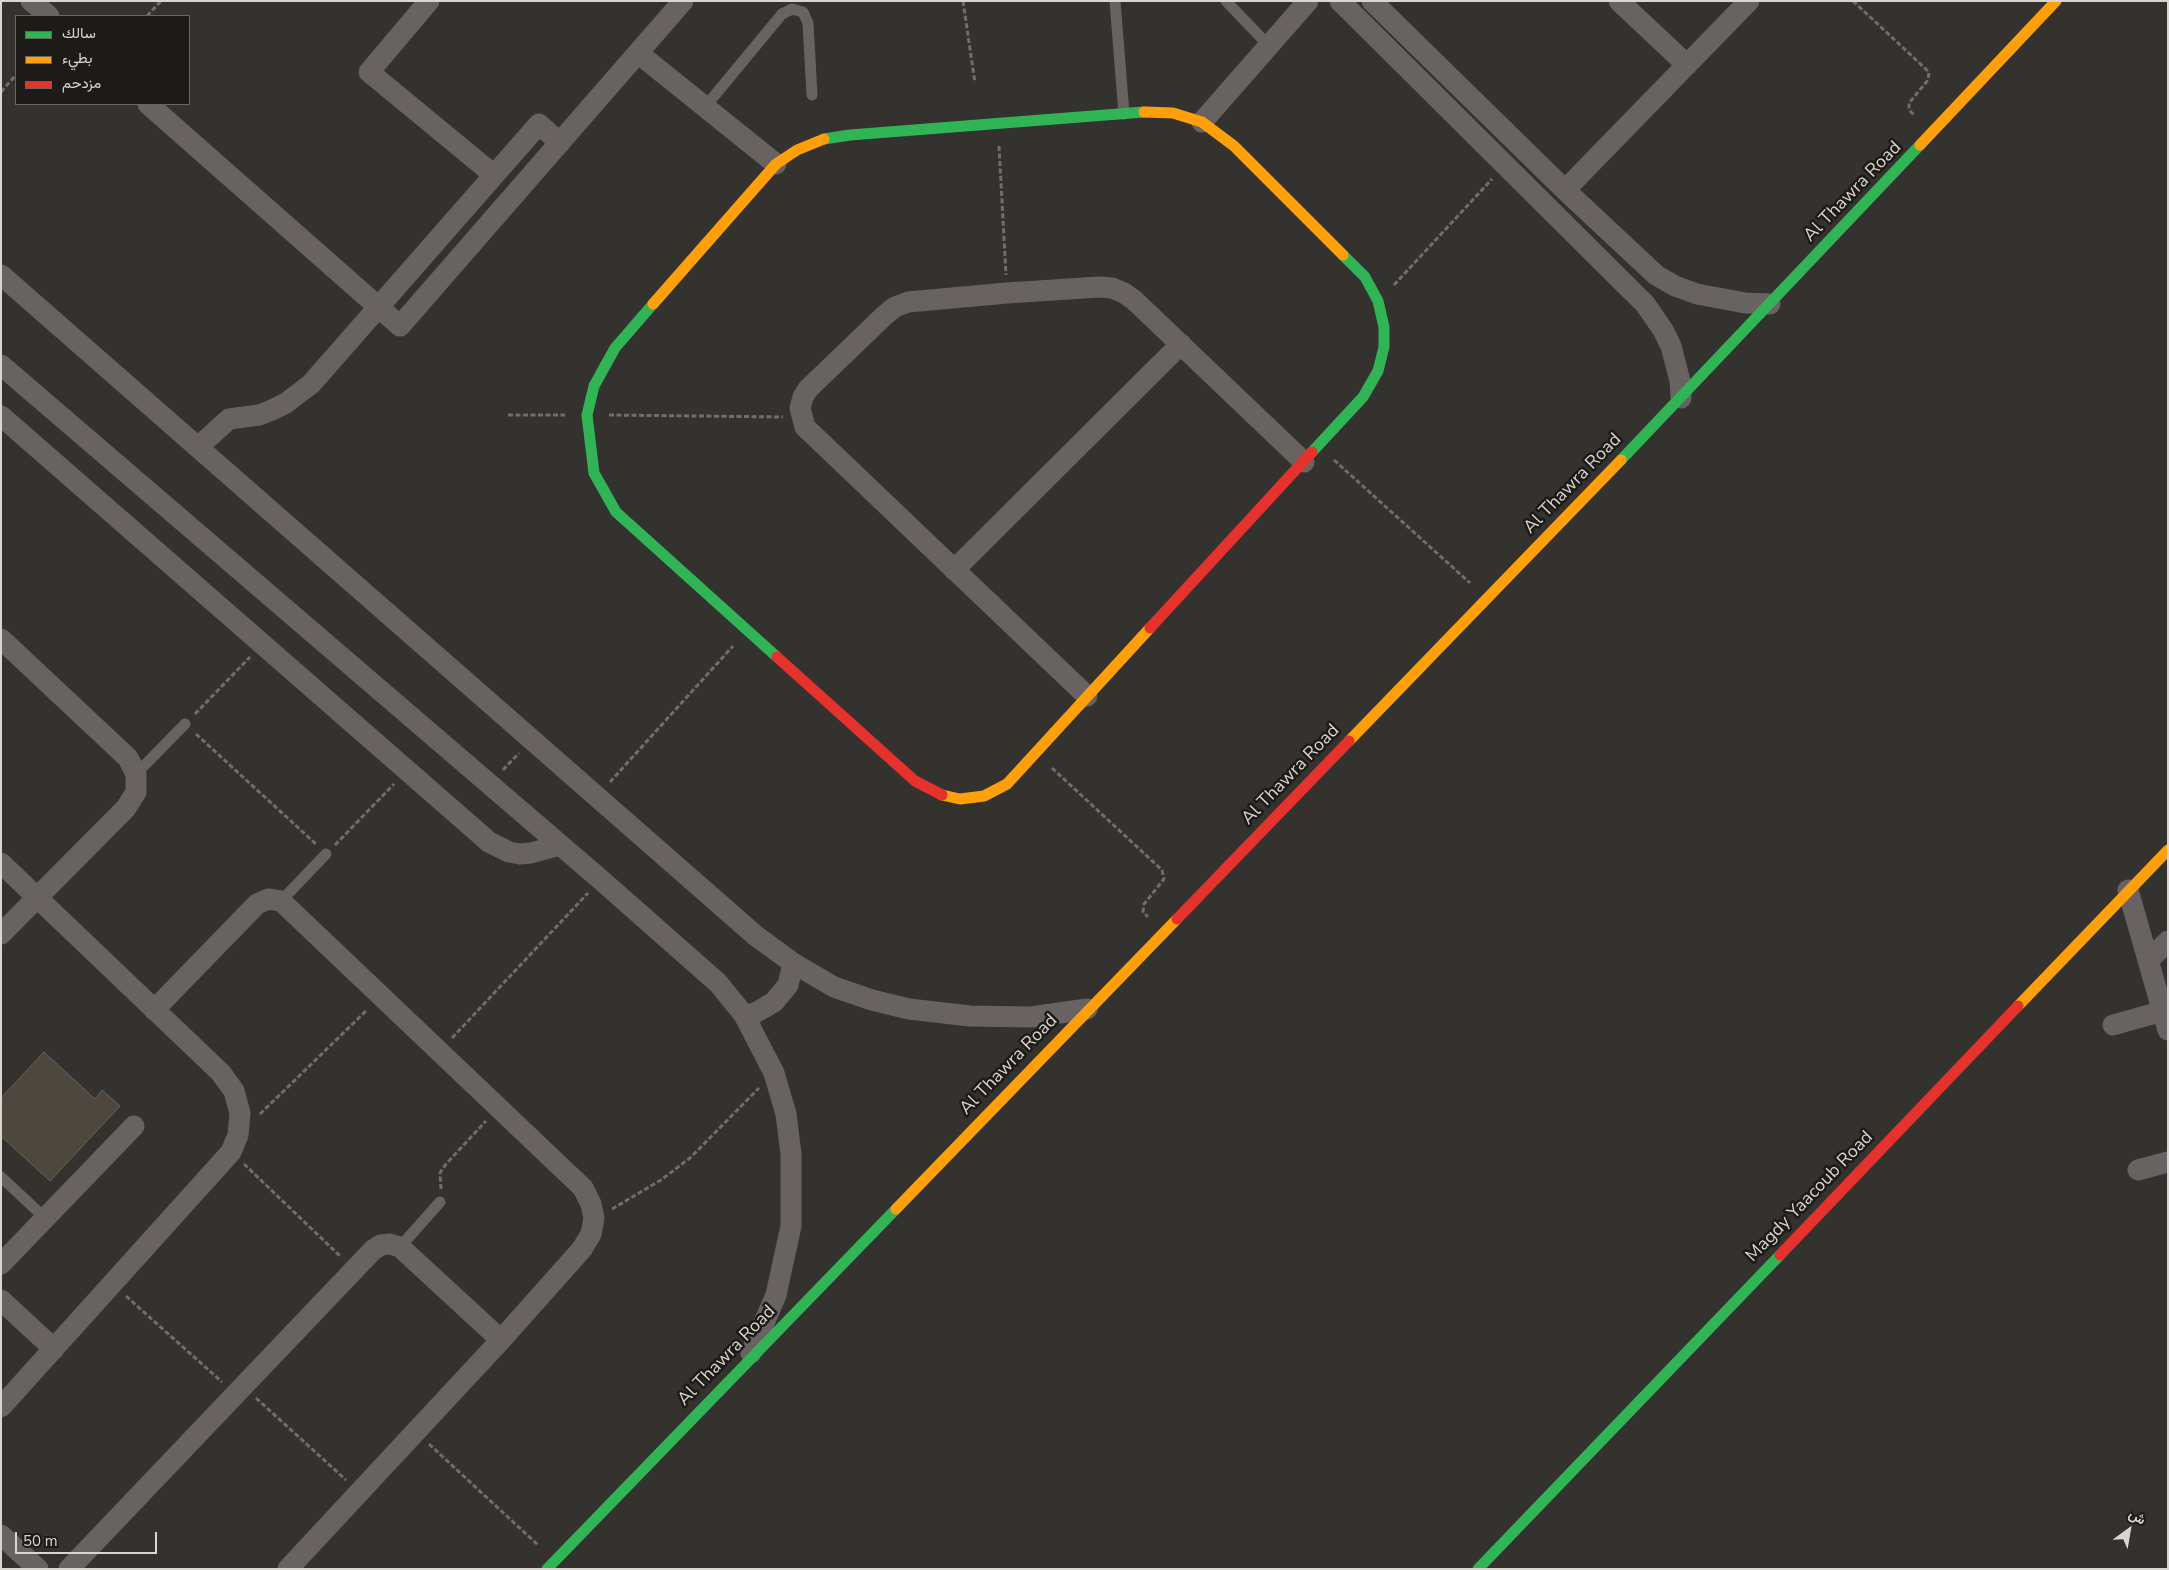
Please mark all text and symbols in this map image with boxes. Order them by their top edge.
legend [15,15,190,105]
text: سالك [62,23,96,43]
text: بطيء [62,48,92,68]
text: مزدحم [62,73,101,93]
street label: Al Thawra Road [1800,137,1906,247]
street label: Al Thawra Road [1520,429,1626,539]
street label: Al Thawra Road [1238,720,1344,830]
street label: Al Thawra Road [956,1010,1062,1120]
street label: Magdy Yaacoub Road [1742,1127,1878,1267]
street label: Al Thawra Road [674,1301,780,1411]
text: ش [2125,1504,2149,1529]
north arrow [2104,1505,2154,1555]
scale bar [18,1522,160,1554]
text: 50 m [23,1531,58,1551]

